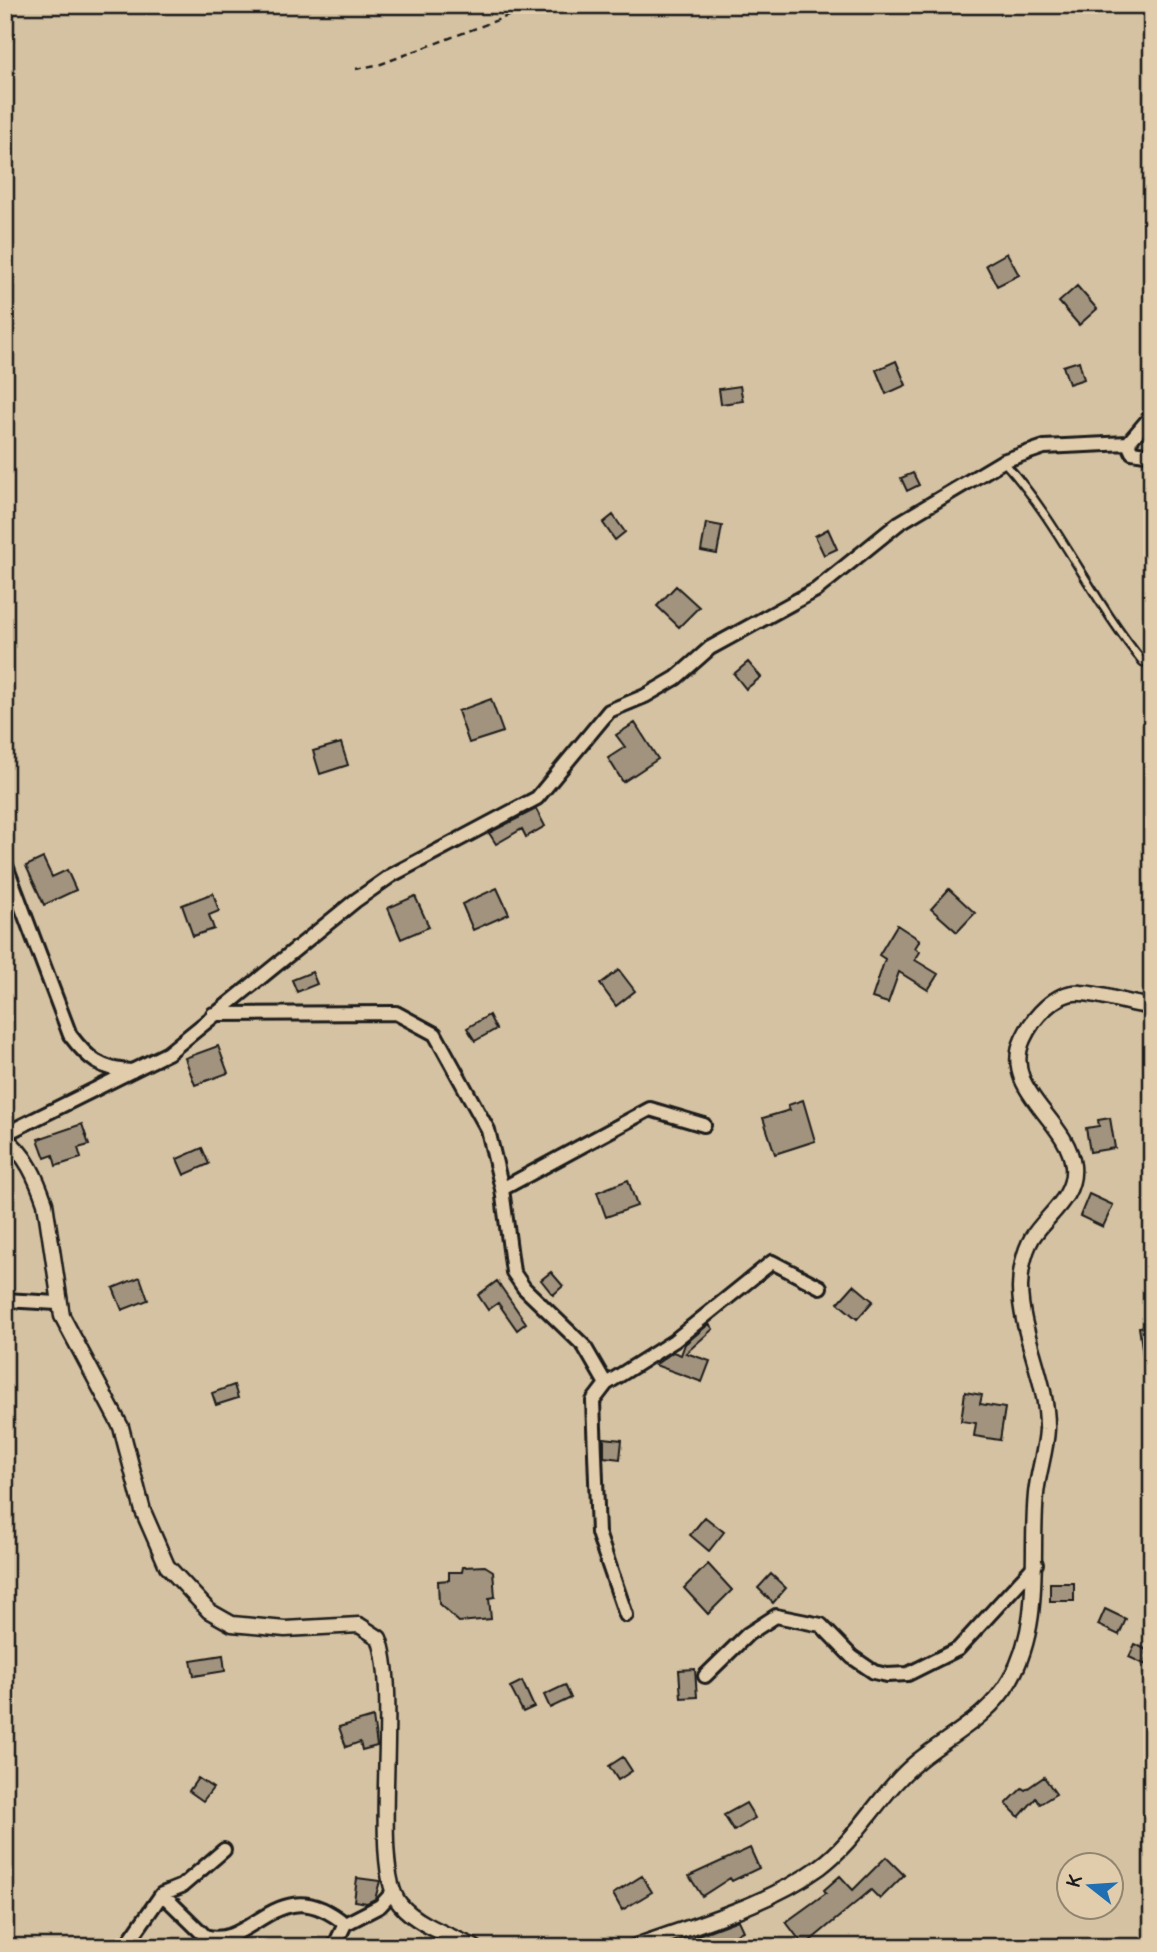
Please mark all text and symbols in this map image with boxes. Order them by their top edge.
north arrow [1056,1850,1126,1920]
text: K [1062,1872,1088,1890]

